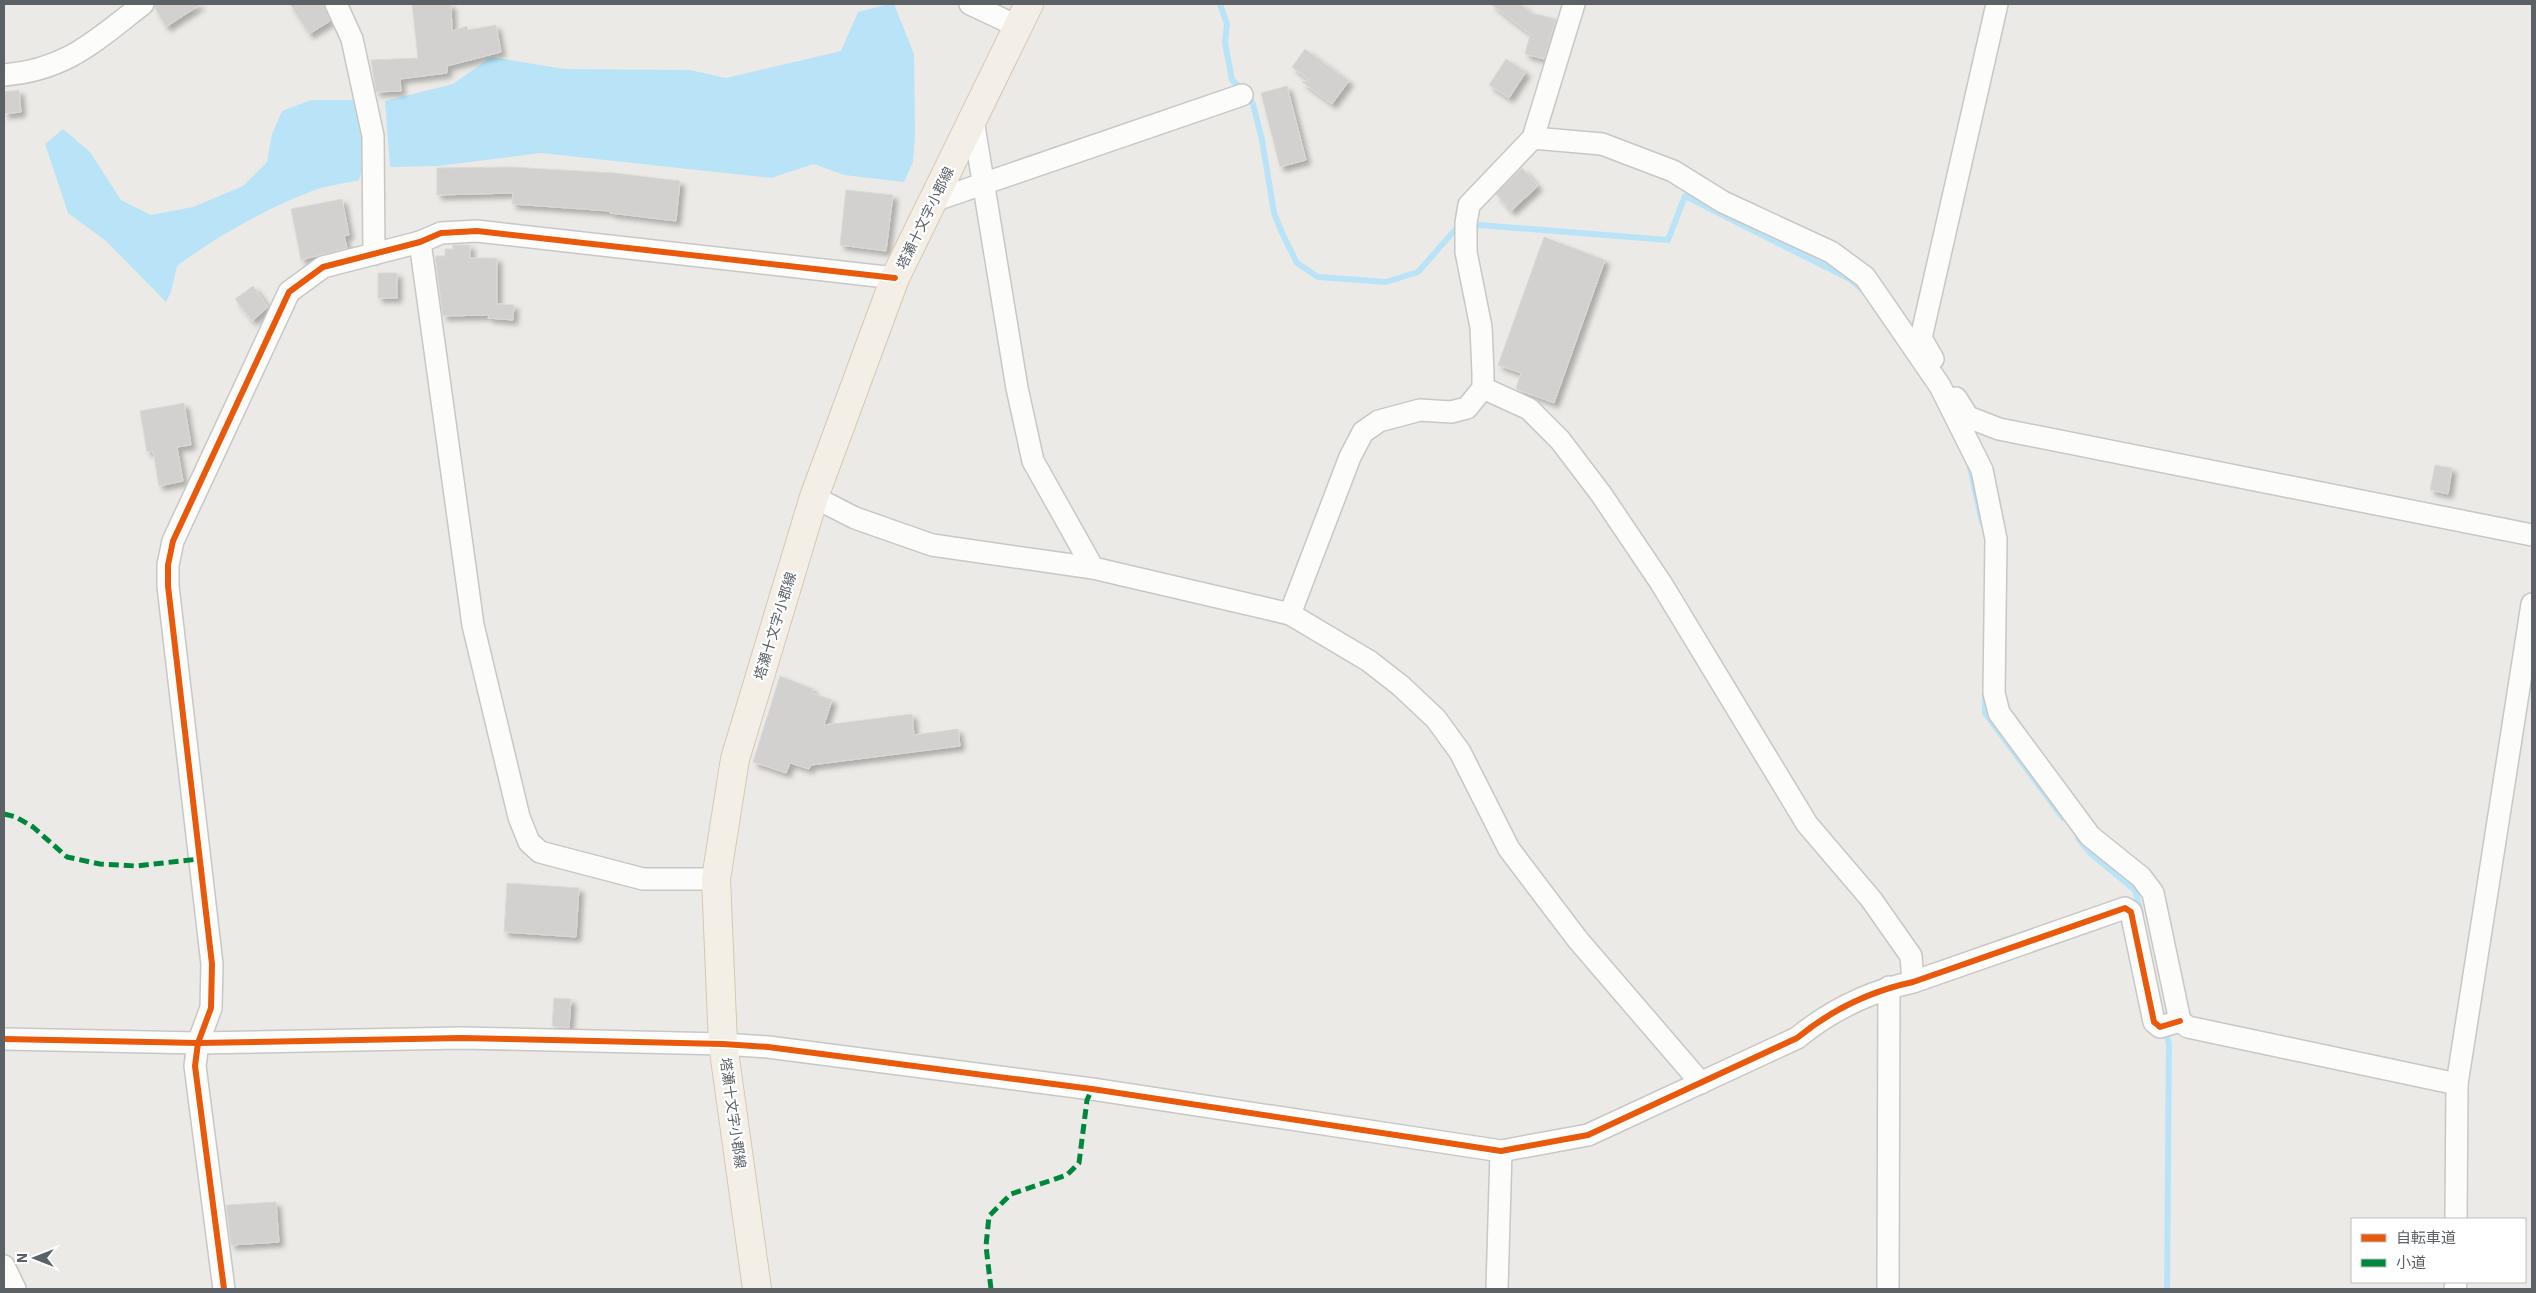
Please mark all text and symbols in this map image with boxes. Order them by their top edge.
street label: 塔瀬十文字小郡線 [892,164,958,272]
street label: 塔瀬十文字小郡線 [750,570,800,682]
street label: 塔瀬十文字小郡線 [716,1056,750,1170]
legend [2351,1218,2526,1283]
text: 自転車道 [2396,1228,2456,1247]
north arrow [10,1233,60,1283]
text: N [13,1253,31,1263]
text: 小道 [2396,1253,2426,1272]

